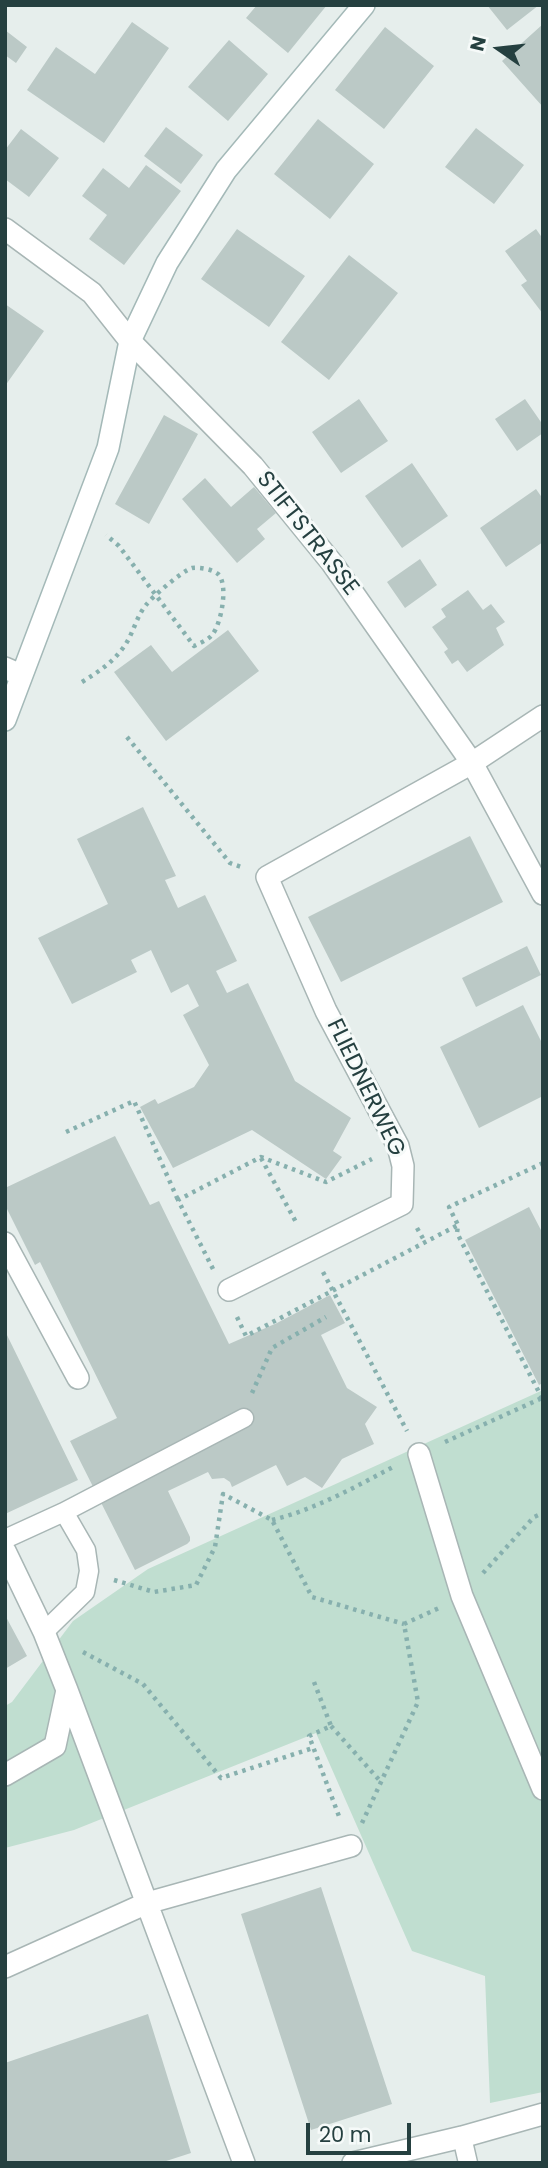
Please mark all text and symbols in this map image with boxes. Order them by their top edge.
north arrow [464,14,534,84]
text: N [463,34,493,54]
street label: STIFTSTRASSE [250,466,364,602]
street label: FLIEDNERWEG [320,1015,410,1161]
scale bar [310,2108,415,2152]
text: 20 m [319,2120,372,2149]

